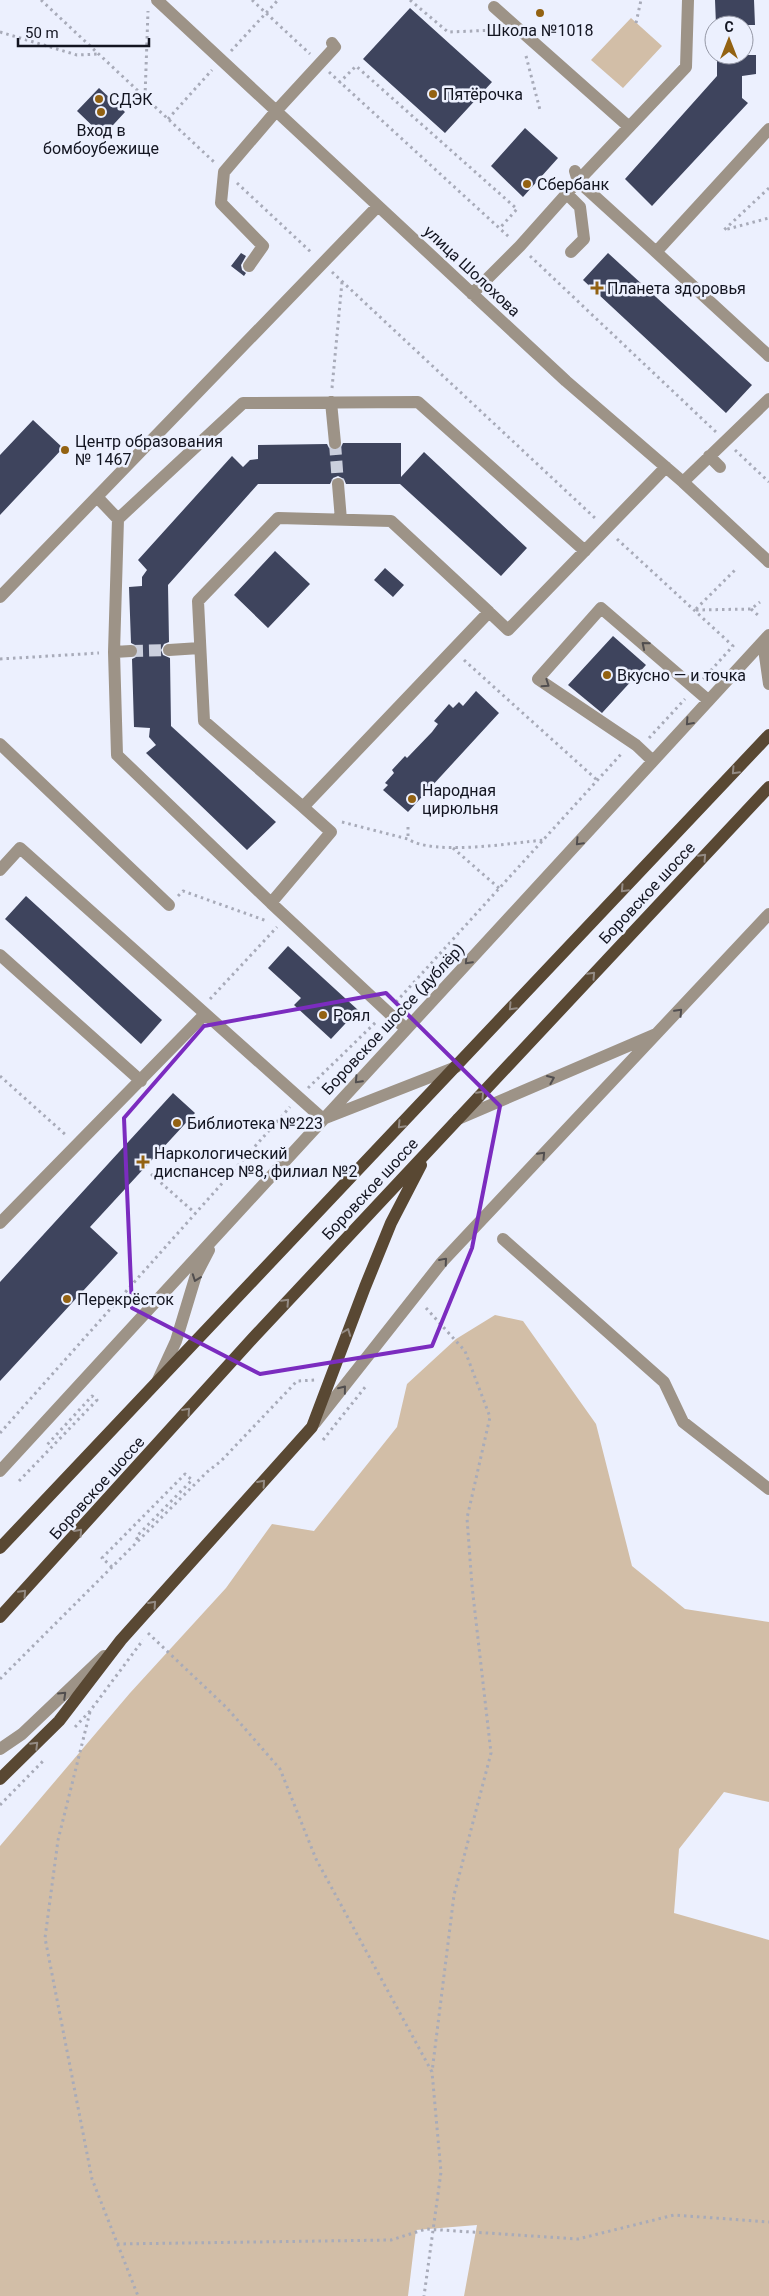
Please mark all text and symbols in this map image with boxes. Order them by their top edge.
marker: Школа №1018 [534,7,546,19]
scale bar [18,15,149,47]
north arrow [704,15,754,65]
text: С [724,19,734,35]
place label: Школа №1018 [487,21,593,40]
text: 50 m [25,24,59,42]
place label: Пятёрочка [443,85,523,104]
marker: Пятёрочка [427,88,439,100]
place label: СДЭК [109,90,153,109]
marker: СДЭК [93,93,105,105]
marker: Вход в бомбоубежище [95,106,107,118]
place label: Вход в бомбоубежище [43,121,159,158]
place label: Сбербанк [537,175,610,194]
marker: Сбербанк [521,178,533,190]
street label: улица Шолохова [420,221,524,321]
place label: Планета здоровья [607,279,746,298]
marker: Планета здоровья [591,282,603,294]
place label: Центр образования № 1467 [75,432,223,469]
marker: Центр образования № 1467 [59,444,71,456]
one-way arrow [642,643,651,651]
place label: Вкусно — и точка [617,666,746,685]
marker: Вкусно — и точка [601,669,613,681]
one-way arrow [541,678,550,687]
one-way arrow [685,717,694,726]
one-way arrow [732,765,741,774]
place label: Народная цирюльня [422,781,499,818]
marker: Народная цирюльня [406,793,418,805]
one-way arrow [576,836,585,845]
street label: Боровское шоссе [595,838,699,948]
one-way arrow [697,854,706,863]
one-way arrow [621,883,630,892]
street label: Боровское шоссе (дублёр) [318,939,468,1099]
one-way arrow [465,955,474,964]
one-way arrow [586,972,595,981]
one-way arrow [509,1001,518,1010]
place label: Роял [333,1006,370,1025]
marker: Роял [317,1009,329,1021]
one-way arrow [673,1009,682,1018]
one-way arrow [546,1074,555,1085]
one-way arrow [355,1075,364,1084]
one-way arrow [475,1091,484,1100]
place label: Библиотека №223 [187,1114,323,1133]
marker: Библиотека №223 [171,1117,183,1129]
one-way arrow [398,1120,407,1129]
street label: Боровское шоссе [318,1134,422,1244]
place label: Наркологический диспансер №8, филиал №2 [154,1144,358,1181]
one-way arrow [536,1152,545,1161]
marker: Наркологический диспансер №8, филиал №2 [136,1155,150,1169]
one-way arrow [438,1258,447,1267]
one-way arrow [192,1273,202,1282]
place label: Перекрёсток [77,1290,174,1309]
marker: Перекрёсток [61,1293,73,1305]
one-way arrow [280,1299,289,1308]
one-way arrow [342,1328,352,1336]
one-way arrow [337,1385,346,1394]
one-way arrow [181,1408,190,1417]
street label: Боровское шоссе [46,1433,148,1543]
one-way arrow [256,1479,265,1488]
one-way arrow [73,1528,82,1537]
one-way arrow [17,1589,26,1598]
one-way arrow [148,1600,157,1609]
one-way arrow [58,1692,67,1701]
one-way arrow [29,1742,38,1751]

